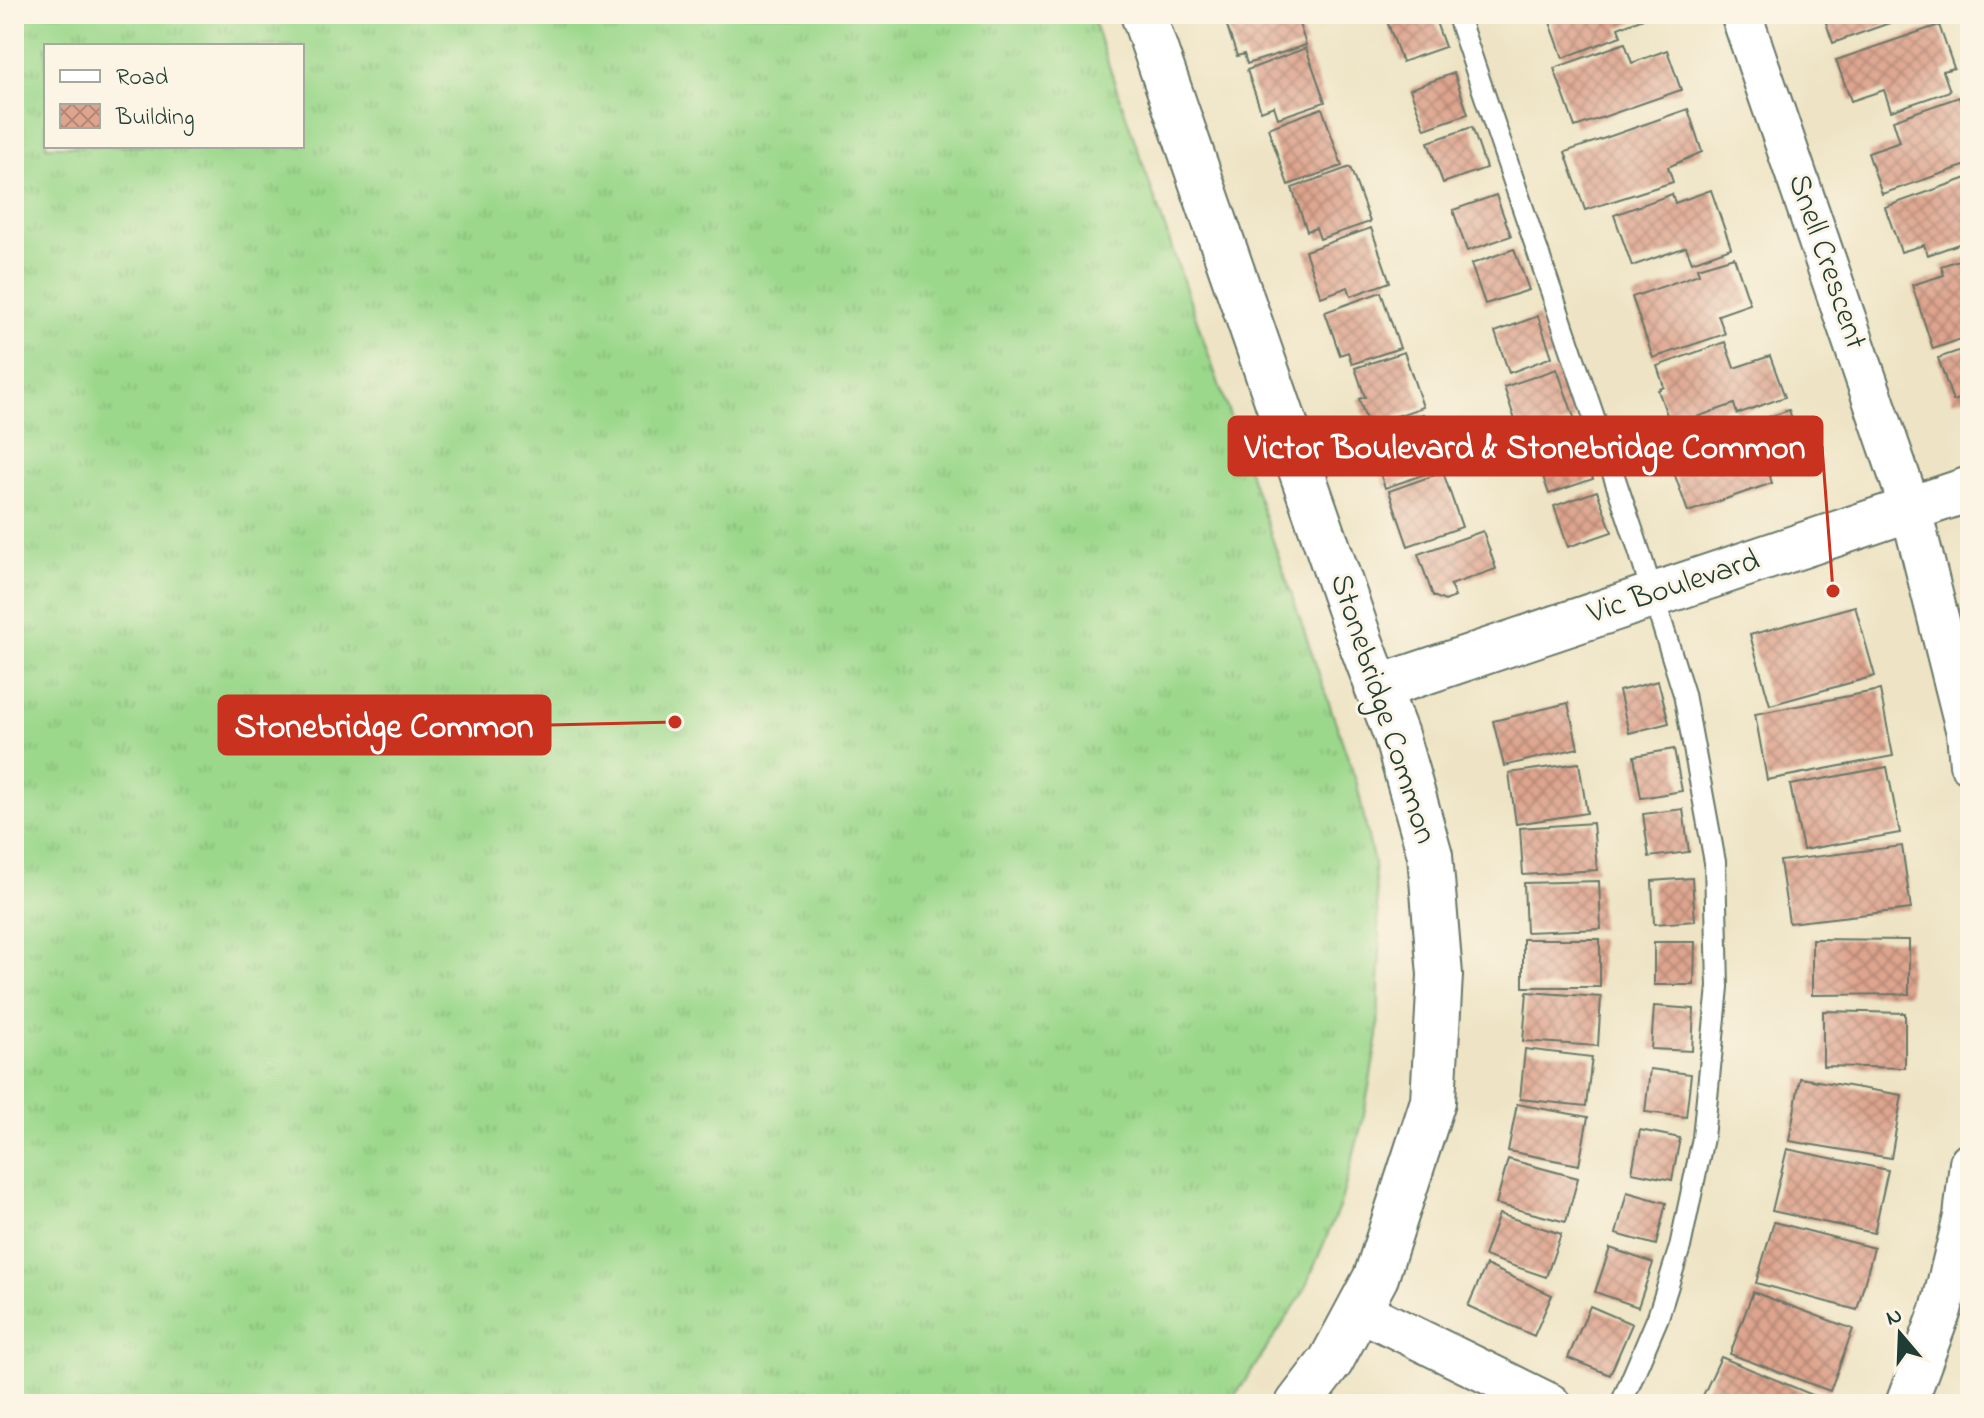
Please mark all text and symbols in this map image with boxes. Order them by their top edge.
legend [44,44,304,148]
text: Road [116,61,169,96]
text: Building [115,101,195,136]
street label: Snell Crescent [1774,168,1878,356]
callout: Victor Boulevard & Stonebridge Common [1229,417,1822,475]
text: Victor Boulevard & Stonebridge Common [1244,425,1805,476]
street label: Vic Boulevard [1581,538,1766,638]
street label: Stonebridge Common [1316,568,1448,850]
callout: Stonebridge Common [219,696,550,754]
text: Stonebridge Common [234,704,534,755]
north arrow [1860,1294,1940,1374]
text: N [1882,1300,1907,1335]

